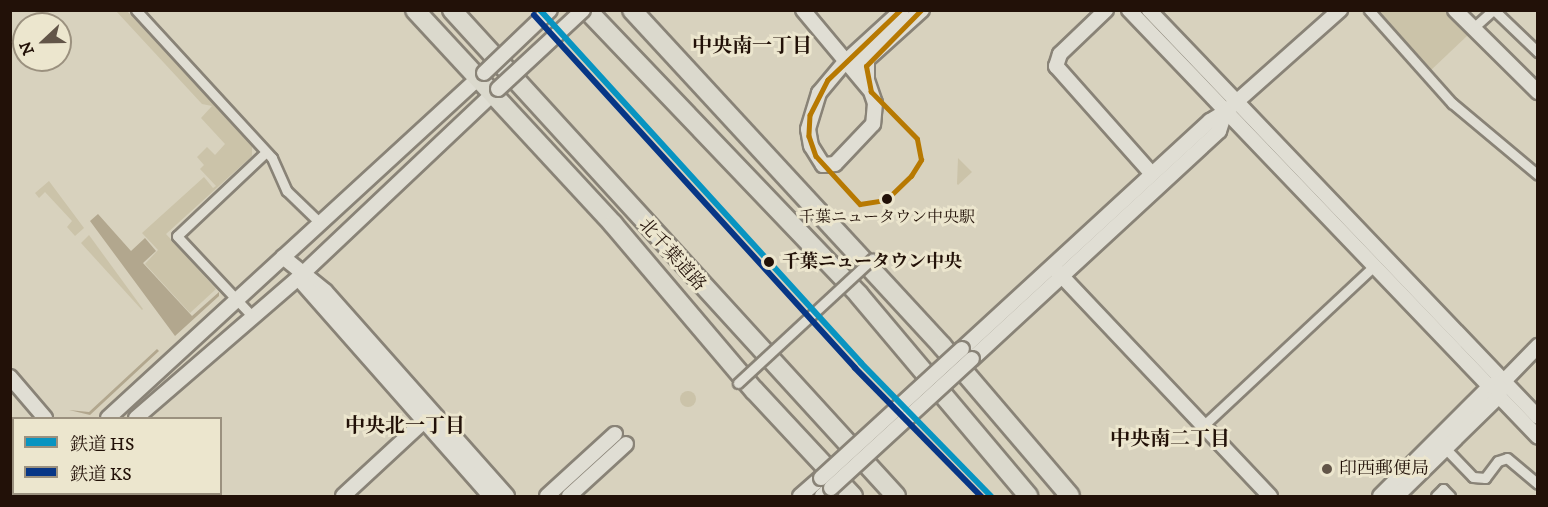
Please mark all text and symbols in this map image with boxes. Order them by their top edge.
north arrow [12,12,72,72]
district label: 中央南一丁目 [692,34,812,58]
text: N [15,38,39,58]
marker: 千葉ニュータウン中央駅 [881,193,893,205]
place label: 千葉ニュータウン中央駅 [799,207,975,227]
street label: 北千葉道路 [634,214,710,296]
place label: 千葉ニュータウン中央 [782,251,962,273]
marker: 千葉ニュータウン中央 [760,253,778,271]
district label: 中央北一丁目 [345,414,465,438]
legend [12,417,222,495]
district label: 中央南二丁目 [1110,427,1230,451]
text: 鉄道 HS [70,434,134,456]
place label: 印西郵便局 [1339,458,1429,480]
marker: 印西郵便局 [1320,462,1334,476]
text: 鉄道 KS [70,464,132,486]

